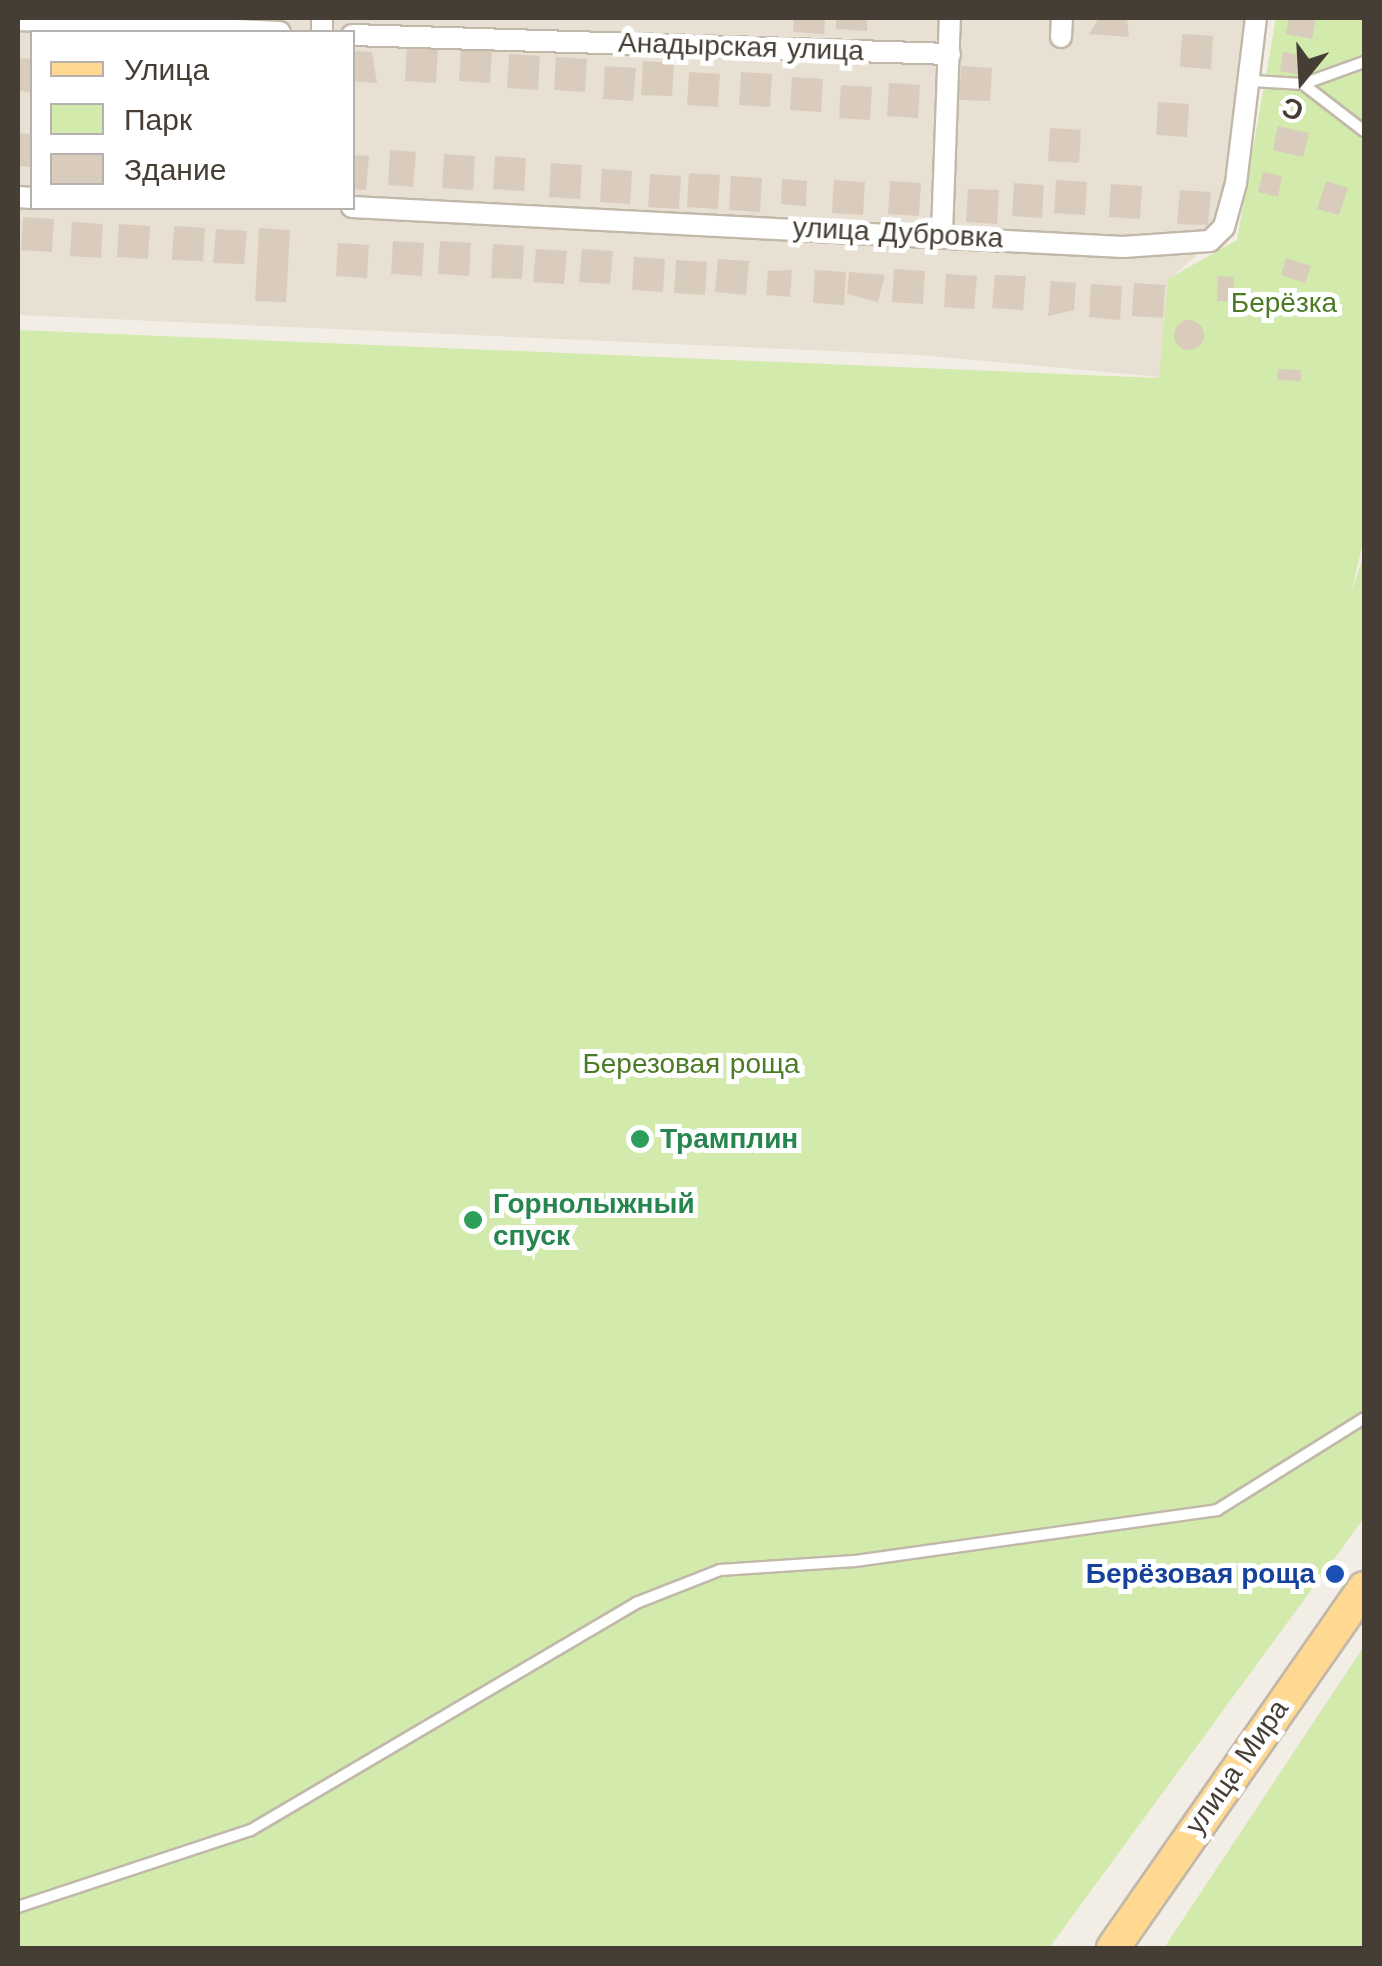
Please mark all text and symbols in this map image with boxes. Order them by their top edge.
street label: Анадырская улица [618,26,864,68]
legend [30,30,355,210]
north arrow [1252,30,1352,130]
text: Улица [124,52,209,87]
text: С [1278,90,1307,128]
text: Парк [124,102,192,137]
text: Здание [124,152,226,187]
street label: улица Дубровка [792,211,1004,255]
park label: Берёзка [1231,286,1337,320]
park label: Березовая роща [582,1047,800,1081]
place label: Трамплин [660,1122,798,1156]
marker: Трамплин [629,1128,651,1150]
place label: Горнолыжный спуск [493,1187,695,1253]
marker: Горнолыжный спуск [462,1209,484,1231]
place label: Берёзовая роща [1086,1557,1315,1591]
marker: Берёзовая роща [1324,1563,1346,1585]
street label: улица Мира [1178,1693,1296,1841]

